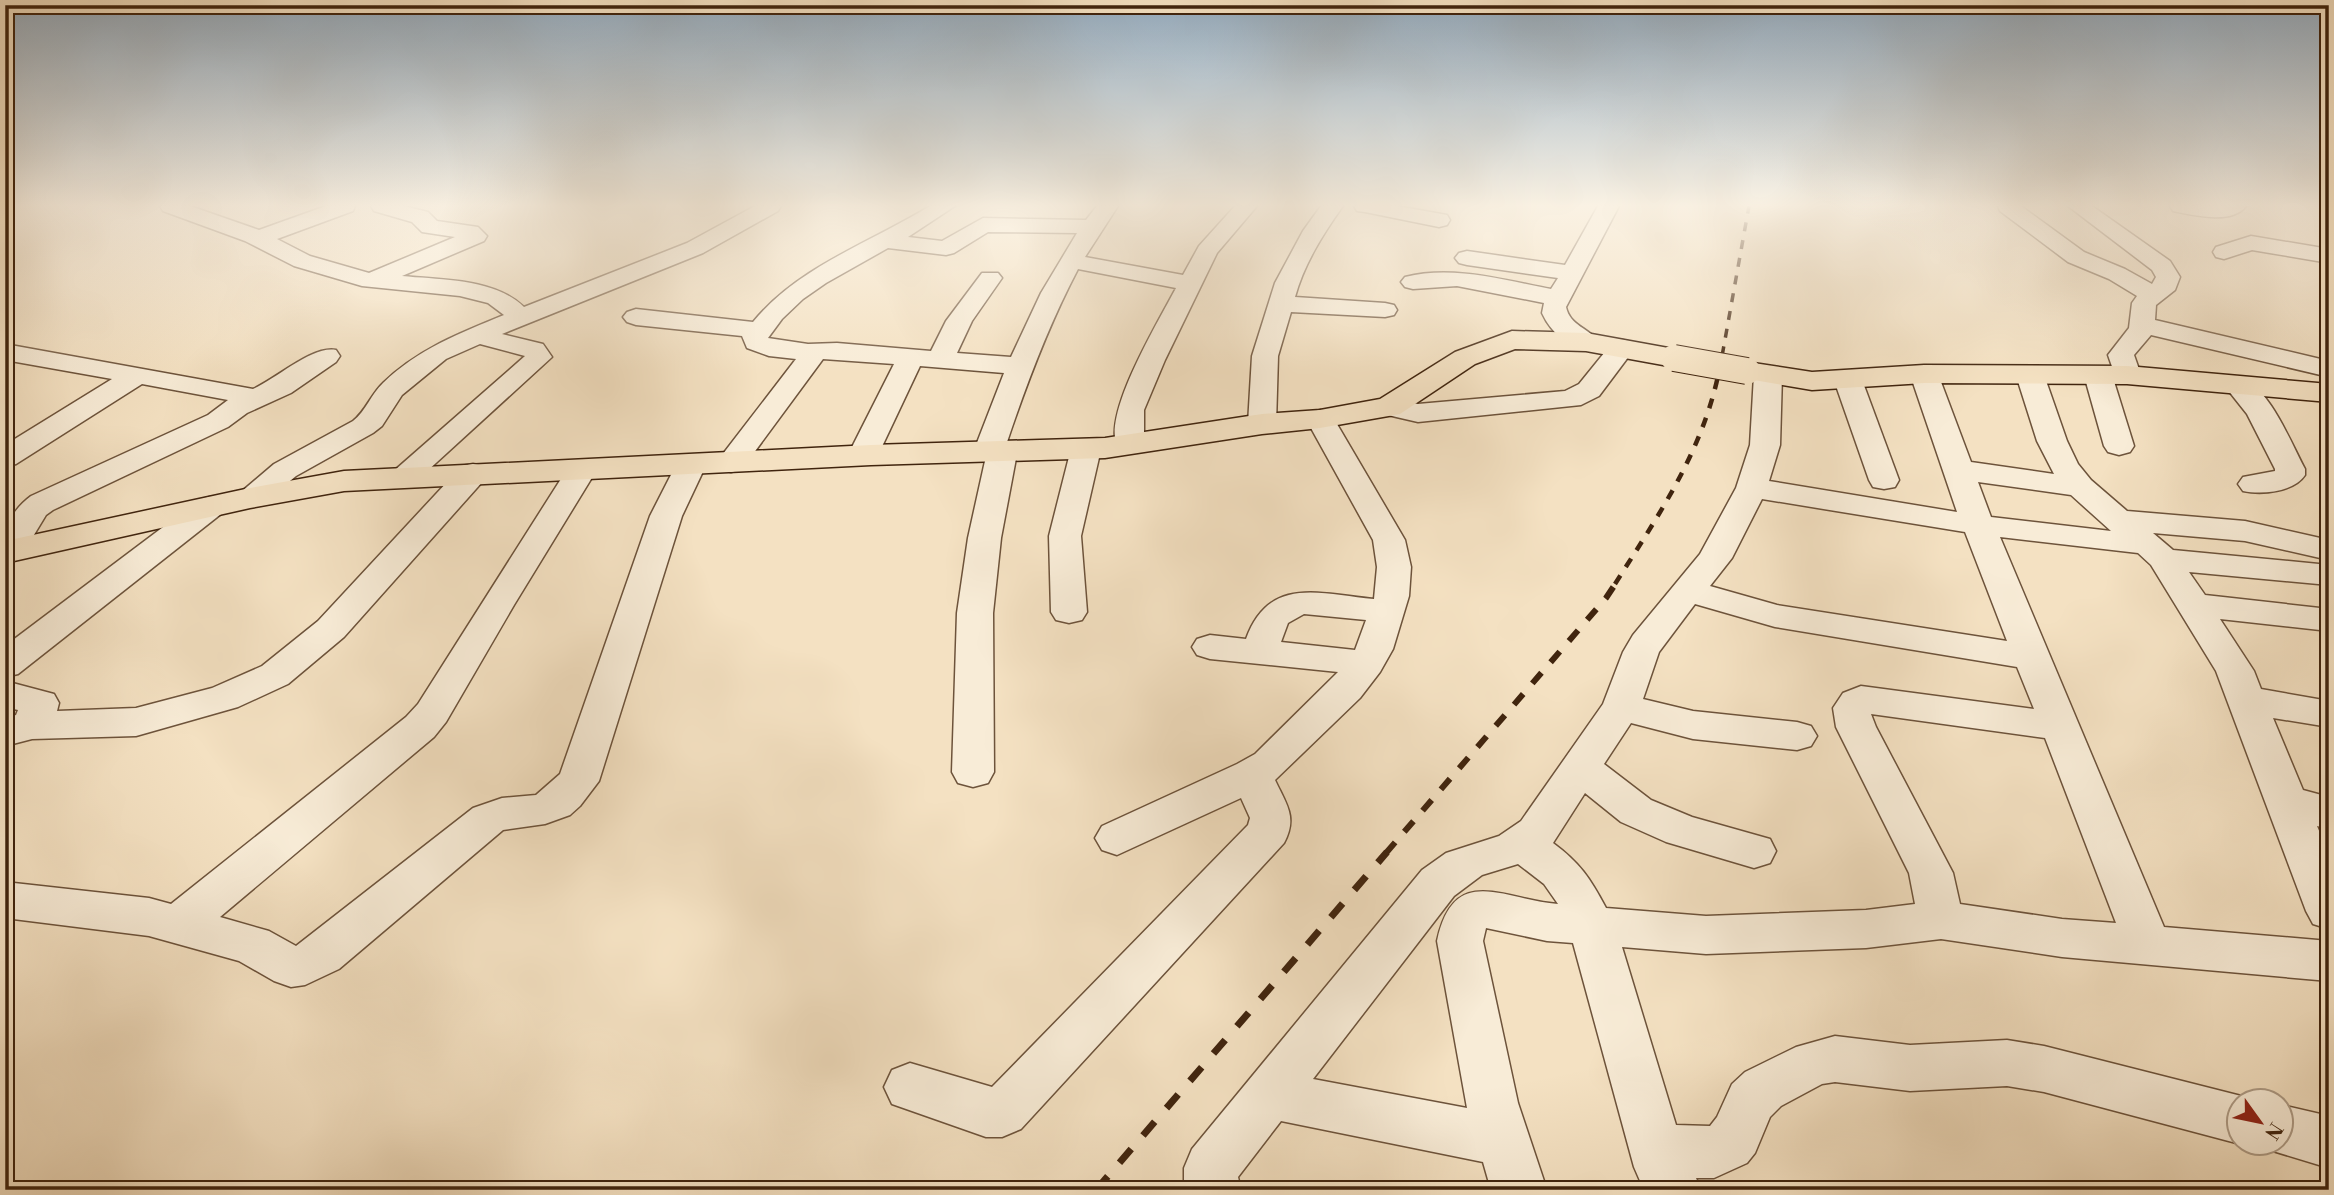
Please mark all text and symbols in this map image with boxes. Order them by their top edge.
north arrow [2226,1086,2296,1156]
text: N [2259,1118,2288,1144]

